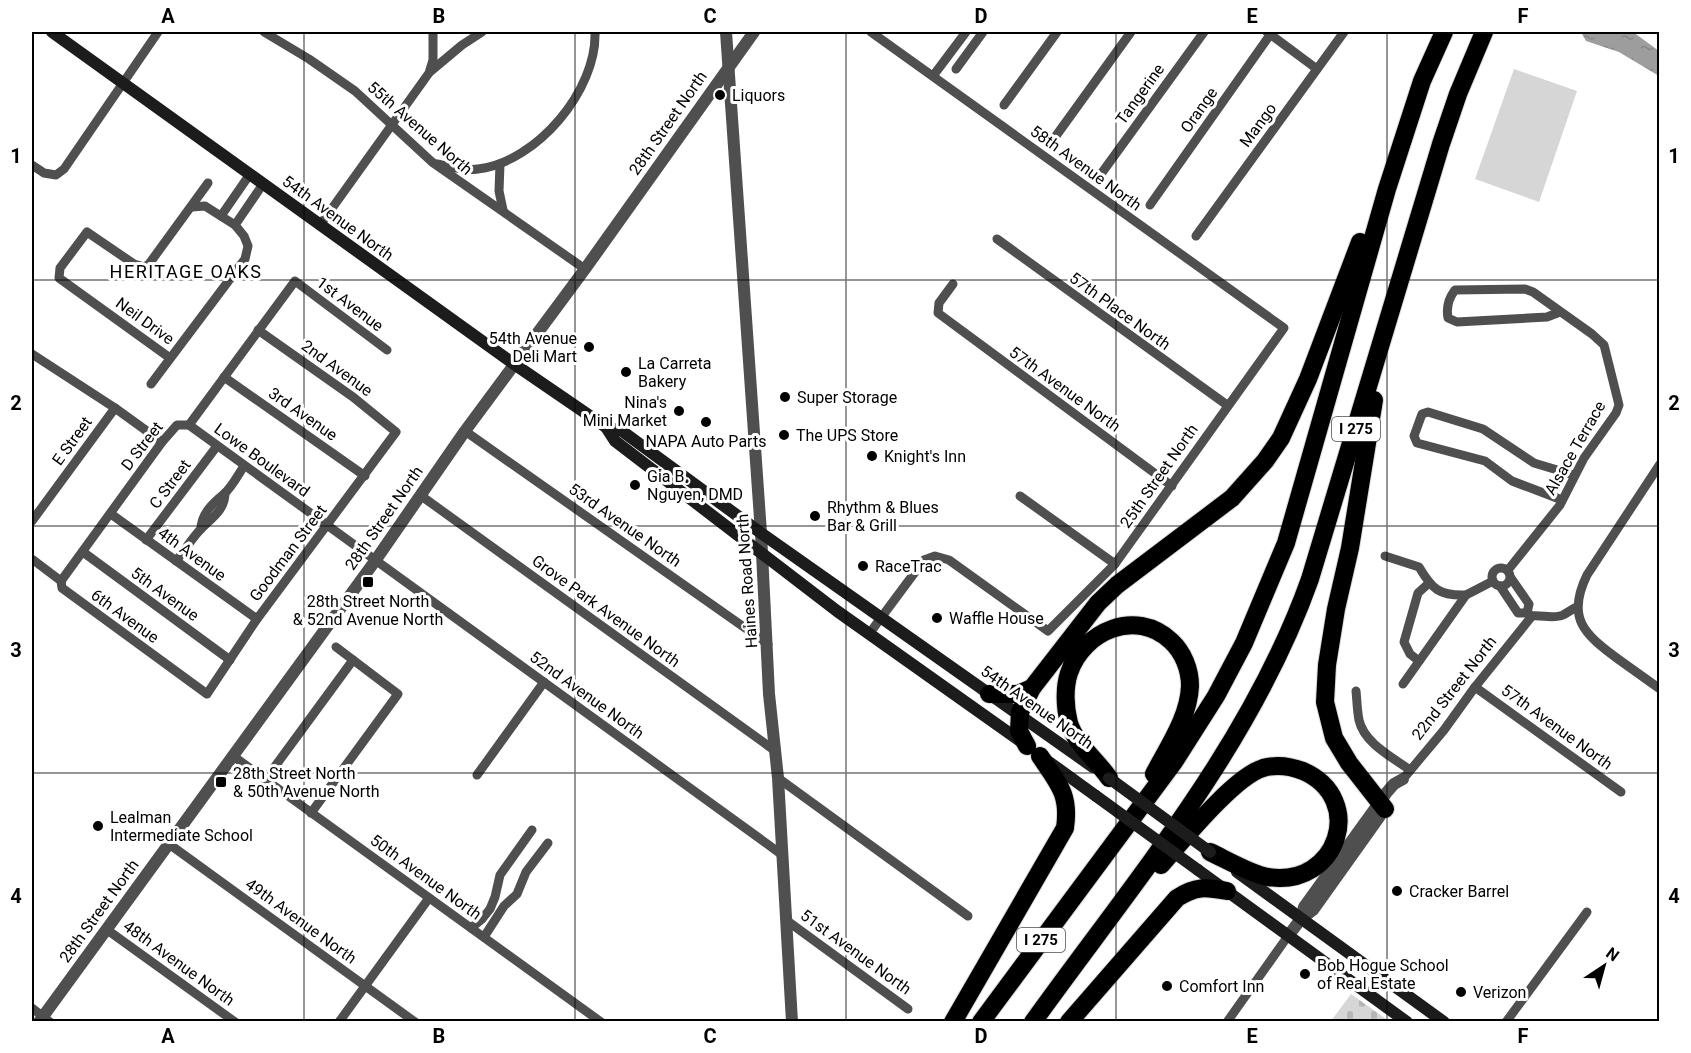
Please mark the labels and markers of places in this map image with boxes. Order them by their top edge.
place label: Liquors [732,86,785,105]
marker: Liquors [713,88,727,102]
place label: 54th Avenue Deli Mart [489,329,577,366]
marker: 54th Avenue Deli Mart [582,340,596,354]
place label: La Carreta Bakery [638,354,712,391]
marker: La Carreta Bakery [619,365,633,379]
place label: Super Storage [797,388,897,407]
marker: Super Storage [778,390,792,404]
place label: Nina's Mini Market [583,393,667,430]
marker: Nina's Mini Market [672,404,686,418]
marker: NAPA Auto Parts [699,415,713,429]
place label: The UPS Store [796,426,898,445]
marker: The UPS Store [777,428,791,442]
place label: NAPA Auto Parts [646,432,766,451]
place label: Knight's Inn [884,447,966,466]
marker: Knight's Inn [865,449,879,463]
place label: Gia B. Nguyen, DMD [647,467,743,504]
marker: Gia B. Nguyen, DMD [628,478,642,492]
place label: Rhythm & Blues Bar & Grill [827,498,939,535]
marker: Rhythm & Blues Bar & Grill [808,509,822,523]
place label: RaceTrac [875,557,942,576]
marker: RaceTrac [856,559,870,573]
marker: 28th Street North & 52nd Avenue North [361,575,375,589]
place label: 28th Street North & 52nd Avenue North [293,592,443,629]
place label: Waffle House [949,609,1044,628]
marker: Waffle House [930,611,944,625]
place label: 28th Street North & 50th Avenue North [233,764,380,801]
marker: 28th Street North & 50th Avenue North [214,775,228,789]
place label: Lealman Intermediate School [110,808,253,845]
marker: Lealman Intermediate School [91,819,105,833]
place label: Cracker Barrel [1409,882,1509,901]
marker: Cracker Barrel [1390,884,1404,898]
place label: Bob Hogue School of Real Estate [1317,956,1449,993]
marker: Bob Hogue School of Real Estate [1298,967,1312,981]
place label: Comfort Inn [1179,977,1264,996]
marker: Comfort Inn [1160,979,1174,993]
place label: Verizon [1473,983,1526,1002]
marker: Verizon [1454,985,1468,999]

